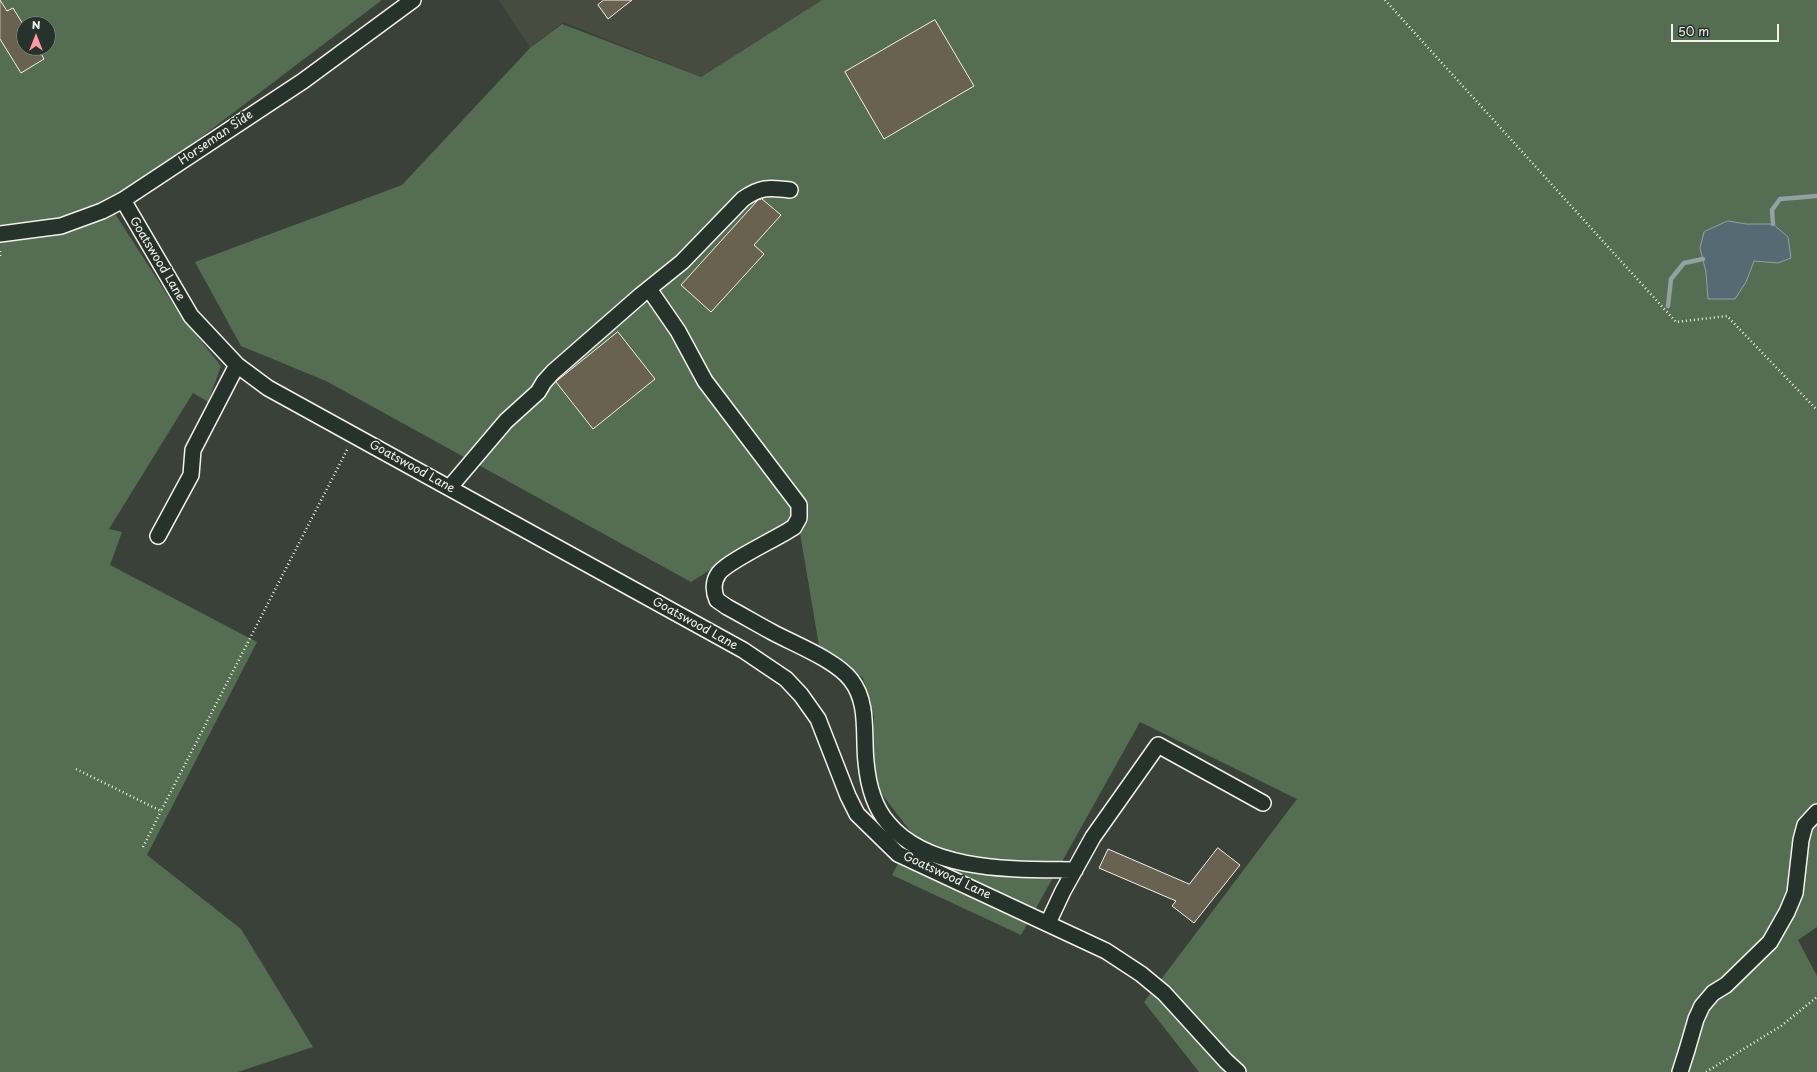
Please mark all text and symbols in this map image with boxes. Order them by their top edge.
north arrow [16,16,56,56]
text: N [32,16,40,33]
scale bar [1673,16,1781,42]
text: 50 m [1678,22,1709,40]
street label: Horseman Side [176,108,256,168]
street label: Goatswood Lane [126,214,188,304]
street label: Goatswood Lane [367,438,457,496]
street label: Goatswood Lane [650,595,740,653]
street label: Goatswood Lane [901,849,993,903]

